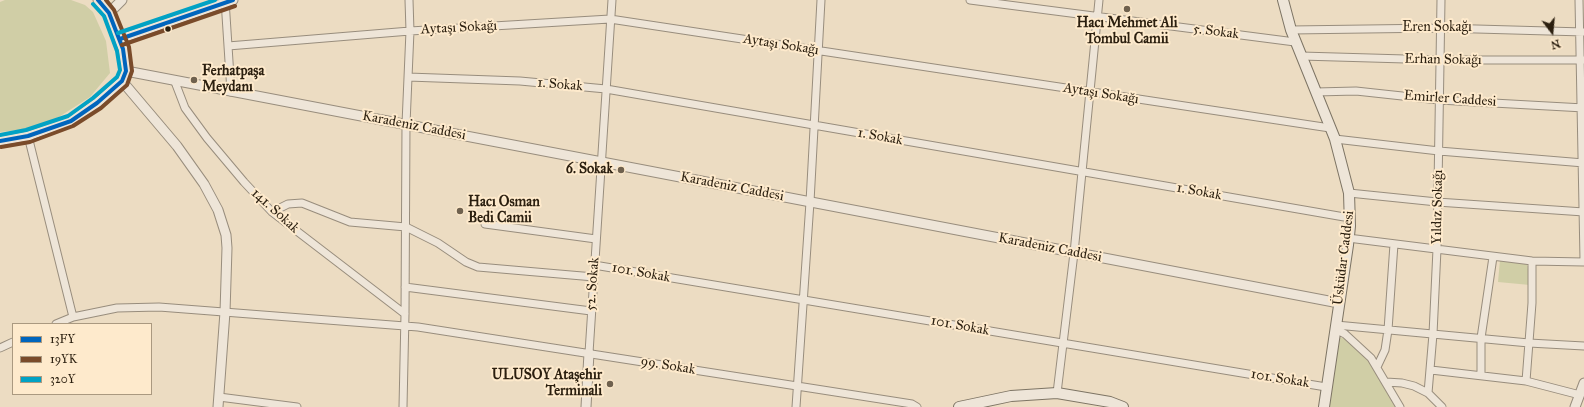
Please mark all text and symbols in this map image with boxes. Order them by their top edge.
marker: Hacı Mehmet Ali Tombul Camii [1122,4,1132,14]
north arrow [1532,12,1572,52]
place label: Hacı Mehmet Ali Tombul Camii [1076,16,1178,48]
street label: Aytaşı Sokağı [420,18,498,38]
street label: Eren Sokağı [1402,20,1472,36]
street label: 5. Sokak [1192,21,1240,43]
unlabelled marker [163,24,173,34]
street label: Aytaşı Sokağı [742,31,820,59]
text: N [1549,36,1562,52]
street label: Erhan Sokağı [1404,51,1482,69]
place label: Ferhatpaşa Meydanı [202,64,264,96]
marker: Ferhatpaşa Meydanı [189,75,199,85]
street label: 1. Sokak [537,75,583,95]
street label: Aytaşı Sokağı [1062,80,1140,108]
street label: Emirler Caddesi [1403,87,1497,111]
street label: Karadeniz Caddesi [361,108,467,144]
street label: 1. Sokak [856,125,904,149]
place label: 6. Sokak [566,162,613,178]
marker: 6. Sokak [616,165,626,175]
street label: Karadeniz Caddesi [679,169,785,205]
street label: Yıldız Sokağı [1429,169,1447,245]
street label: 1. Sokak [1175,180,1223,204]
street label: 141. Sokak [248,185,302,237]
place label: Hacı Osman Bedi Camii [468,195,540,228]
marker: Hacı Osman Bedi Camii [455,206,465,216]
street label: Üsküdar Caddesi [1330,210,1358,306]
street label: Karadeniz Caddesi [997,230,1103,266]
street label: 52. Sokak [583,257,603,311]
street label: 101. Sokak [610,260,672,286]
street label: 101. Sokak [929,313,991,339]
legend [12,323,152,395]
text: 13FY [50,332,75,346]
text: 19YK [50,352,77,366]
street label: 99. Sokak [640,353,696,379]
street label: 101. Sokak [1250,366,1310,392]
place label: ULUSOY Ataşehir Terminali [492,368,602,400]
text: 320Y [50,372,75,386]
marker: ULUSOY Ataşehir Terminali [605,379,615,389]

